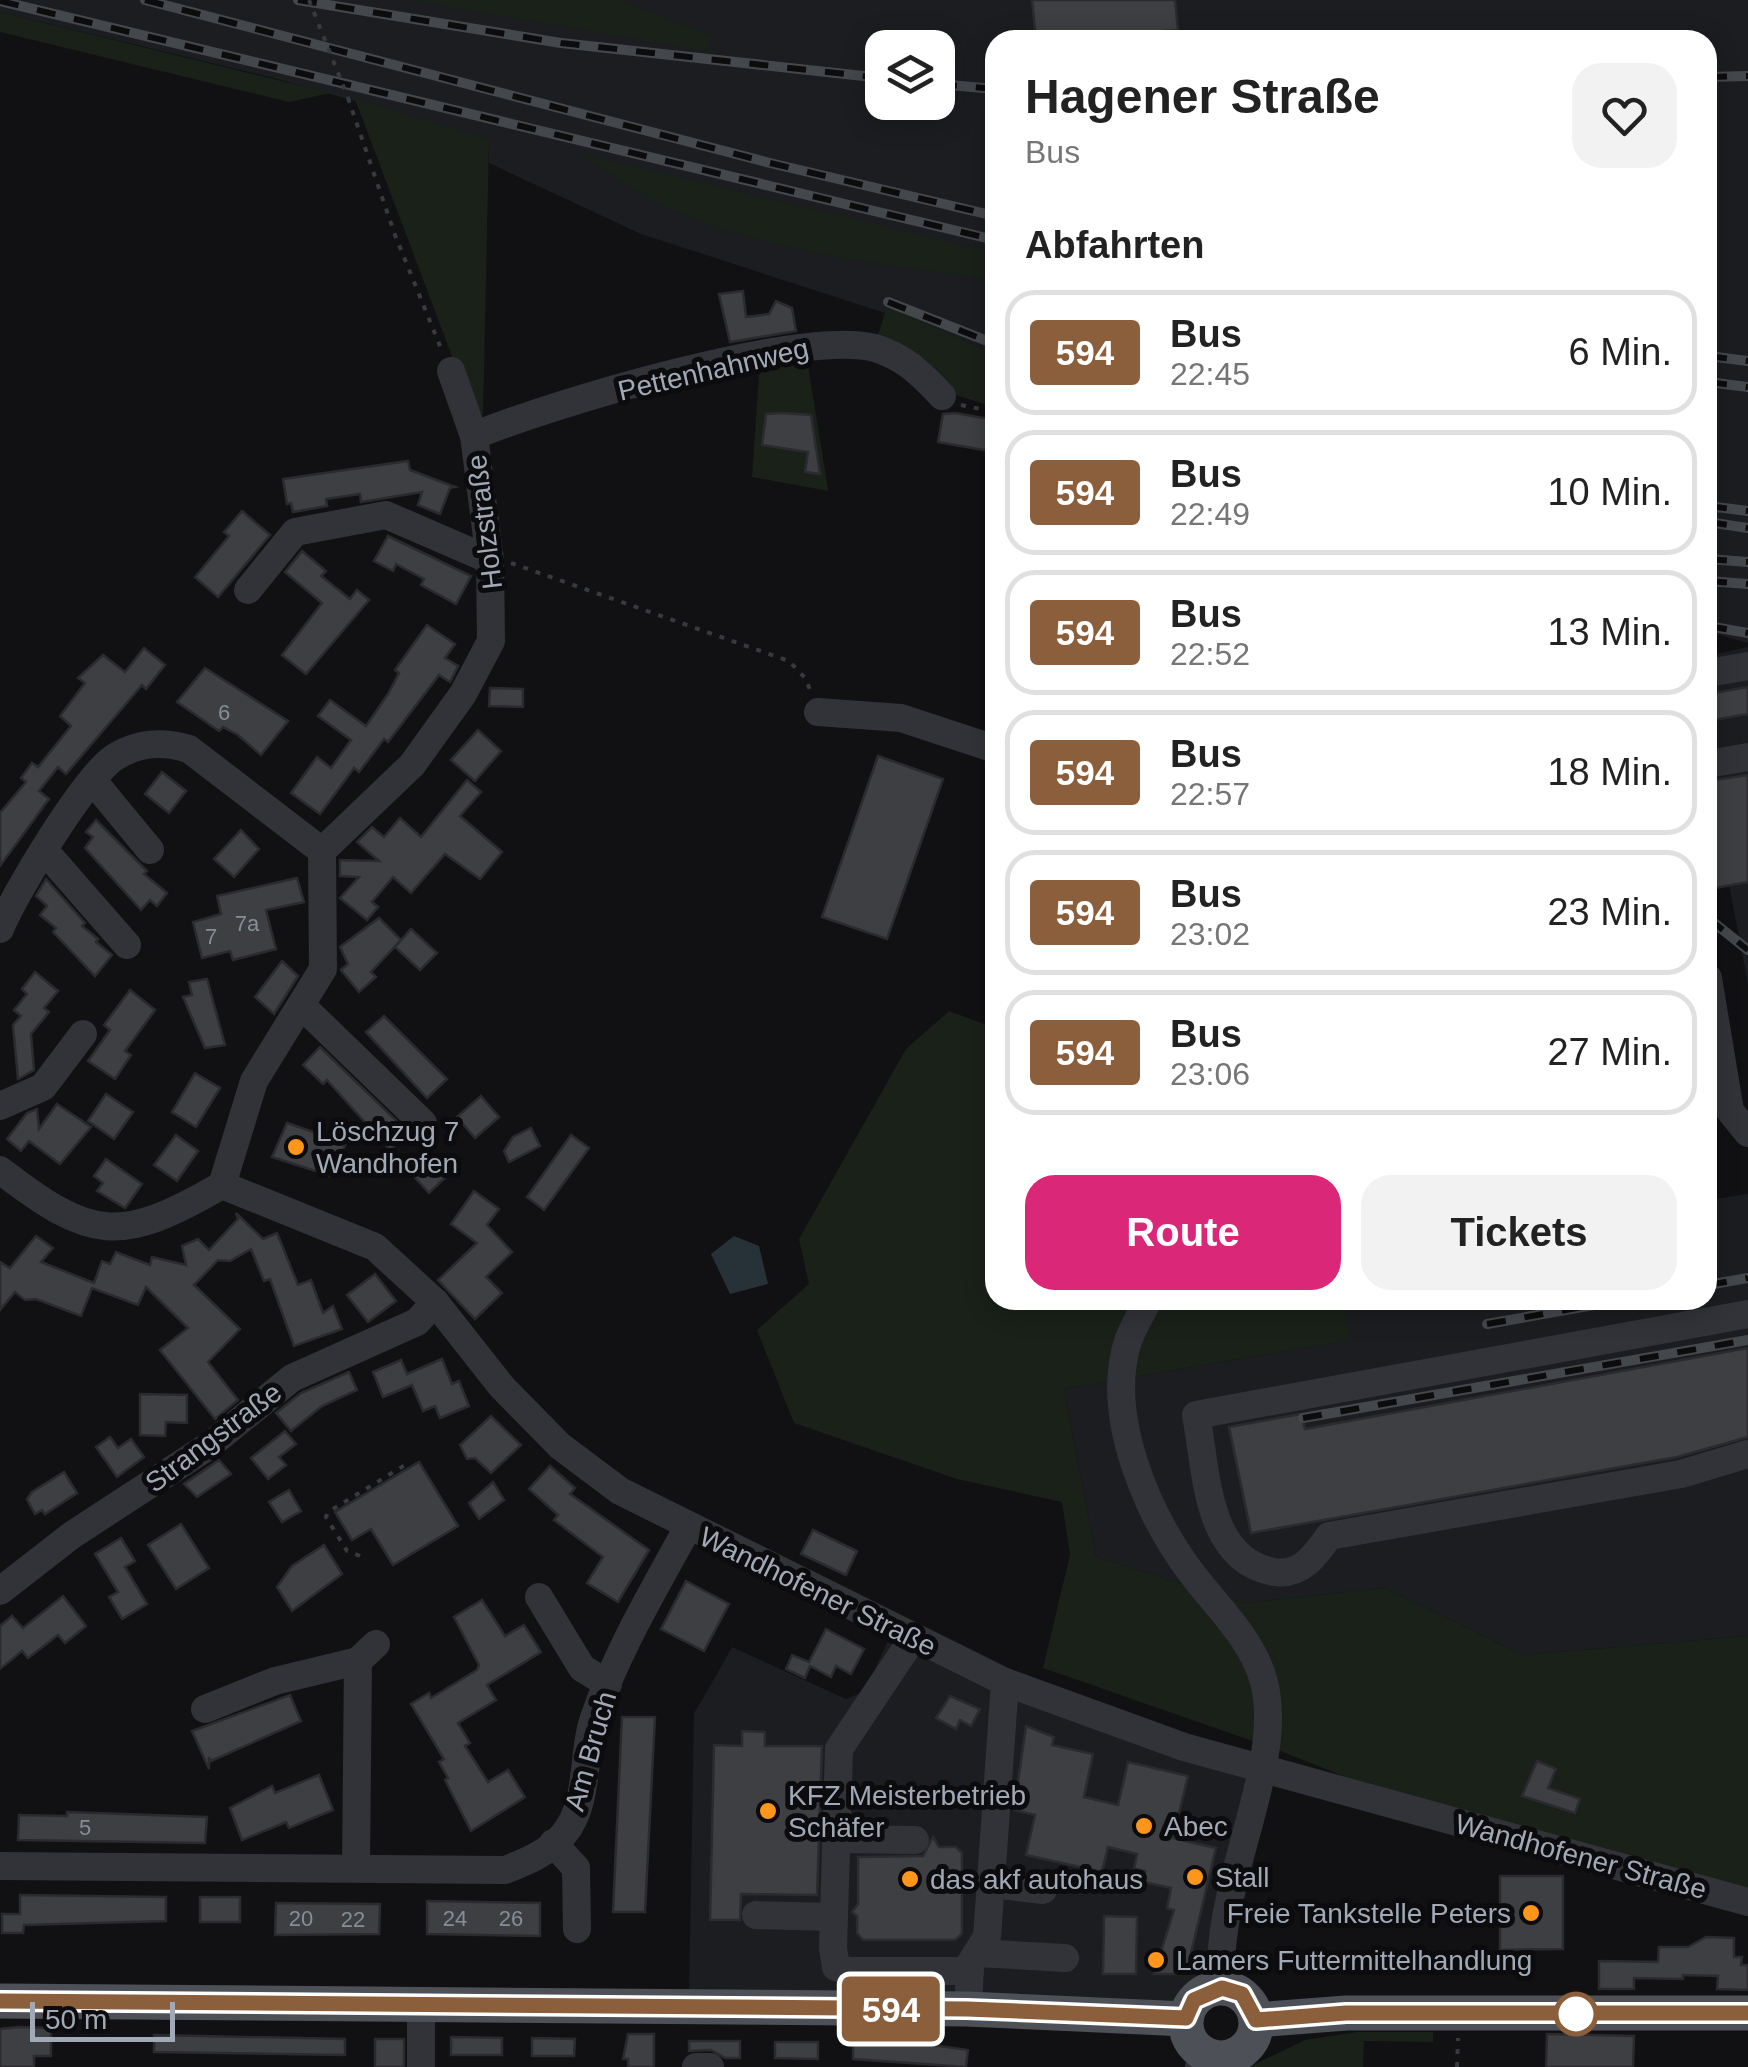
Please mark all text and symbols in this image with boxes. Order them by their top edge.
map controls [865,30,955,120]
button: layers [865,30,955,120]
button: heart [1572,63,1677,168]
text: Hagener Straße [1025,70,1380,123]
text: Bus [1025,134,1080,170]
text: Abfahrten [1025,224,1204,266]
text: Bus [1170,313,1242,355]
text: 6 Min. [1569,331,1672,373]
street label: Pettenhahnweg [615,332,811,406]
text: 594 [1056,333,1114,372]
text: 22:45 [1170,356,1250,392]
street label: Holzstraße [461,453,508,591]
text: Bus [1170,453,1242,495]
text: 10 Min. [1547,471,1672,513]
text: 594 [1056,473,1114,512]
text: 22:49 [1170,496,1250,532]
text: Bus [1170,593,1242,635]
text: 13 Min. [1547,611,1672,653]
text: 594 [1056,613,1114,652]
text: 22:52 [1170,636,1250,672]
house number: 6 [218,700,230,725]
text: Bus [1170,733,1242,775]
text: 18 Min. [1547,751,1672,793]
text: 594 [1056,753,1114,792]
text: 22:57 [1170,776,1250,812]
text: Bus [1170,873,1242,915]
text: 23 Min. [1547,891,1672,933]
text: 594 [1056,893,1114,932]
house number: 7a [235,911,260,936]
text: 23:02 [1170,916,1250,952]
house number: 7 [205,924,217,949]
text: Bus [1170,1013,1242,1055]
text: 27 Min. [1547,1031,1672,1073]
text: 594 [1056,1033,1114,1072]
text: 23:06 [1170,1056,1250,1092]
place label: Löschzug 7 Wandhofen [316,1116,459,1179]
marker: Löschzug 7 Wandhofen [285,1136,307,1158]
button: Route [1025,1175,1341,1290]
button: Tickets [1361,1175,1677,1290]
street label: Strangstraße [139,1376,287,1498]
street label: Wandhofener Straße [695,1521,941,1662]
street label: Am Bruch [559,1688,622,1814]
place label: KFZ Meisterbetrieb Schäfer [788,1780,1026,1843]
marker: KFZ Meisterbetrieb Schäfer [757,1800,779,1822]
street label: Wandhofener Straße [1452,1808,1710,1905]
place label: Abec [1164,1811,1228,1842]
house number: 5 [79,1815,91,1840]
marker: Abec [1133,1815,1155,1837]
place label: Stall [1215,1862,1269,1893]
place label: das akf autohaus [930,1864,1143,1895]
marker: Stall [1184,1866,1206,1888]
marker: das akf autohaus [899,1868,921,1890]
place label: Freie Tankstelle Peters [1227,1898,1511,1929]
marker: Freie Tankstelle Peters [1520,1902,1542,1924]
house number: 20 [289,1906,313,1931]
house number: 24 [443,1906,467,1931]
house number: 26 [499,1906,523,1931]
house number: 22 [341,1907,365,1932]
place label: Lamers Futtermittelhandlung [1176,1945,1532,1976]
marker: Lamers Futtermittelhandlung [1145,1949,1167,1971]
line badge: 594 [834,1976,948,2042]
text: 594 [862,1990,920,2029]
unlabelled marker [1555,1993,1597,2035]
scale bar [30,1997,175,2042]
text: 50 m [45,2004,107,2035]

